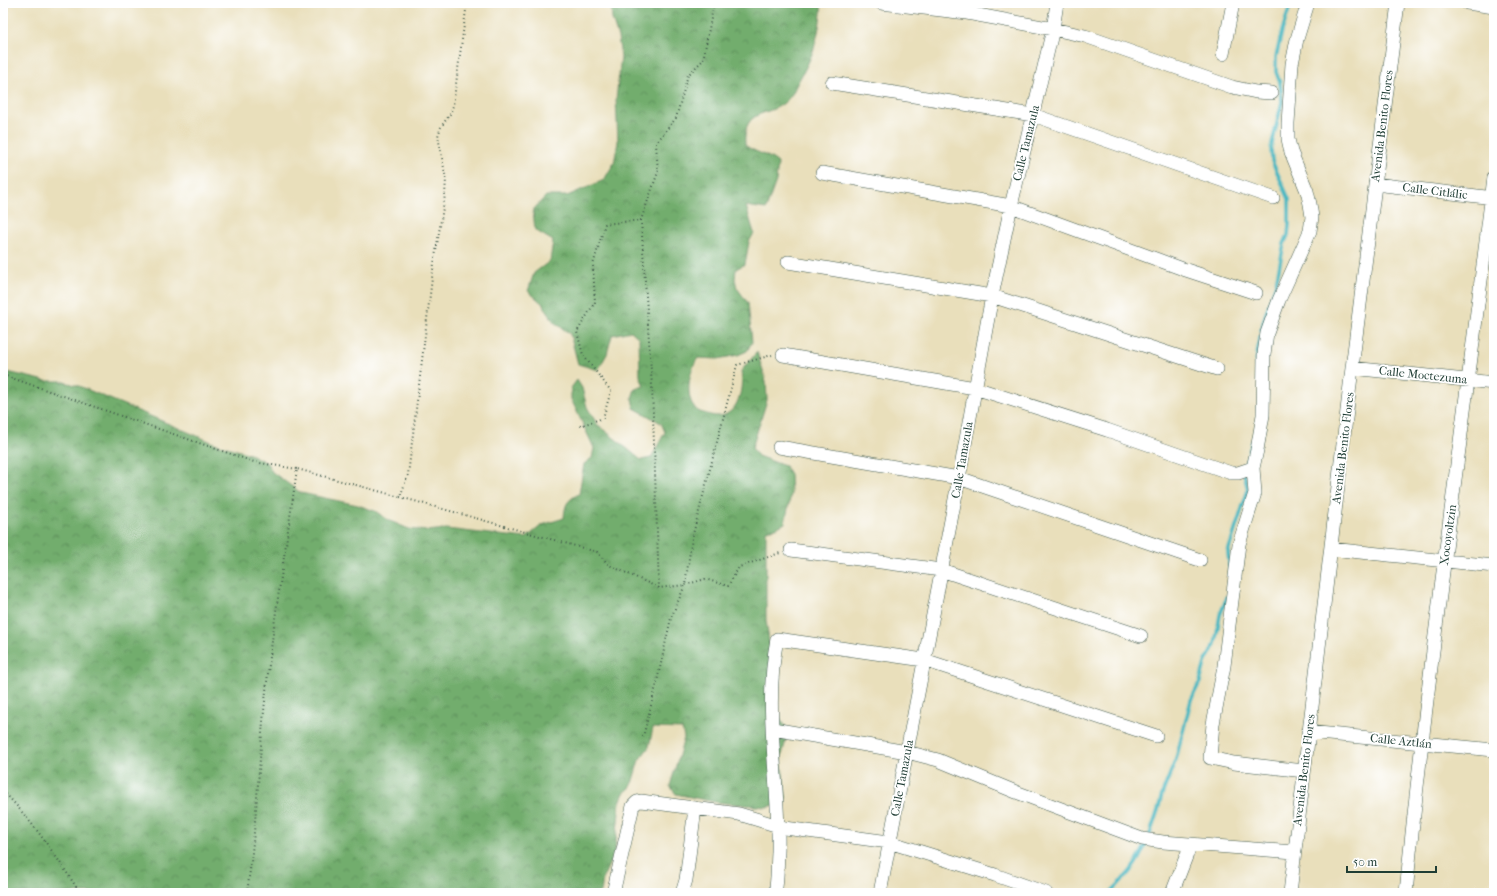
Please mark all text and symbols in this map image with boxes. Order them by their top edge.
street label: Avenida Benito Flores [1368,69,1396,184]
street label: Calle Tamazula [1010,103,1042,182]
street label: Calle Citlálic [1402,180,1468,202]
street label: Calle Moctezuma [1378,363,1468,387]
street label: Avenida Benito Flores [1329,391,1357,506]
street label: Calle Tamazula [948,420,976,500]
street label: Xocoyoltzin [1437,503,1459,567]
street label: Avenida Benito Flores [1290,713,1318,828]
street label: Calle Aztlán [1369,731,1433,751]
street label: Calle Tamazula [888,738,916,818]
scale bar [1347,848,1436,874]
text: 50 m [1353,855,1377,869]

